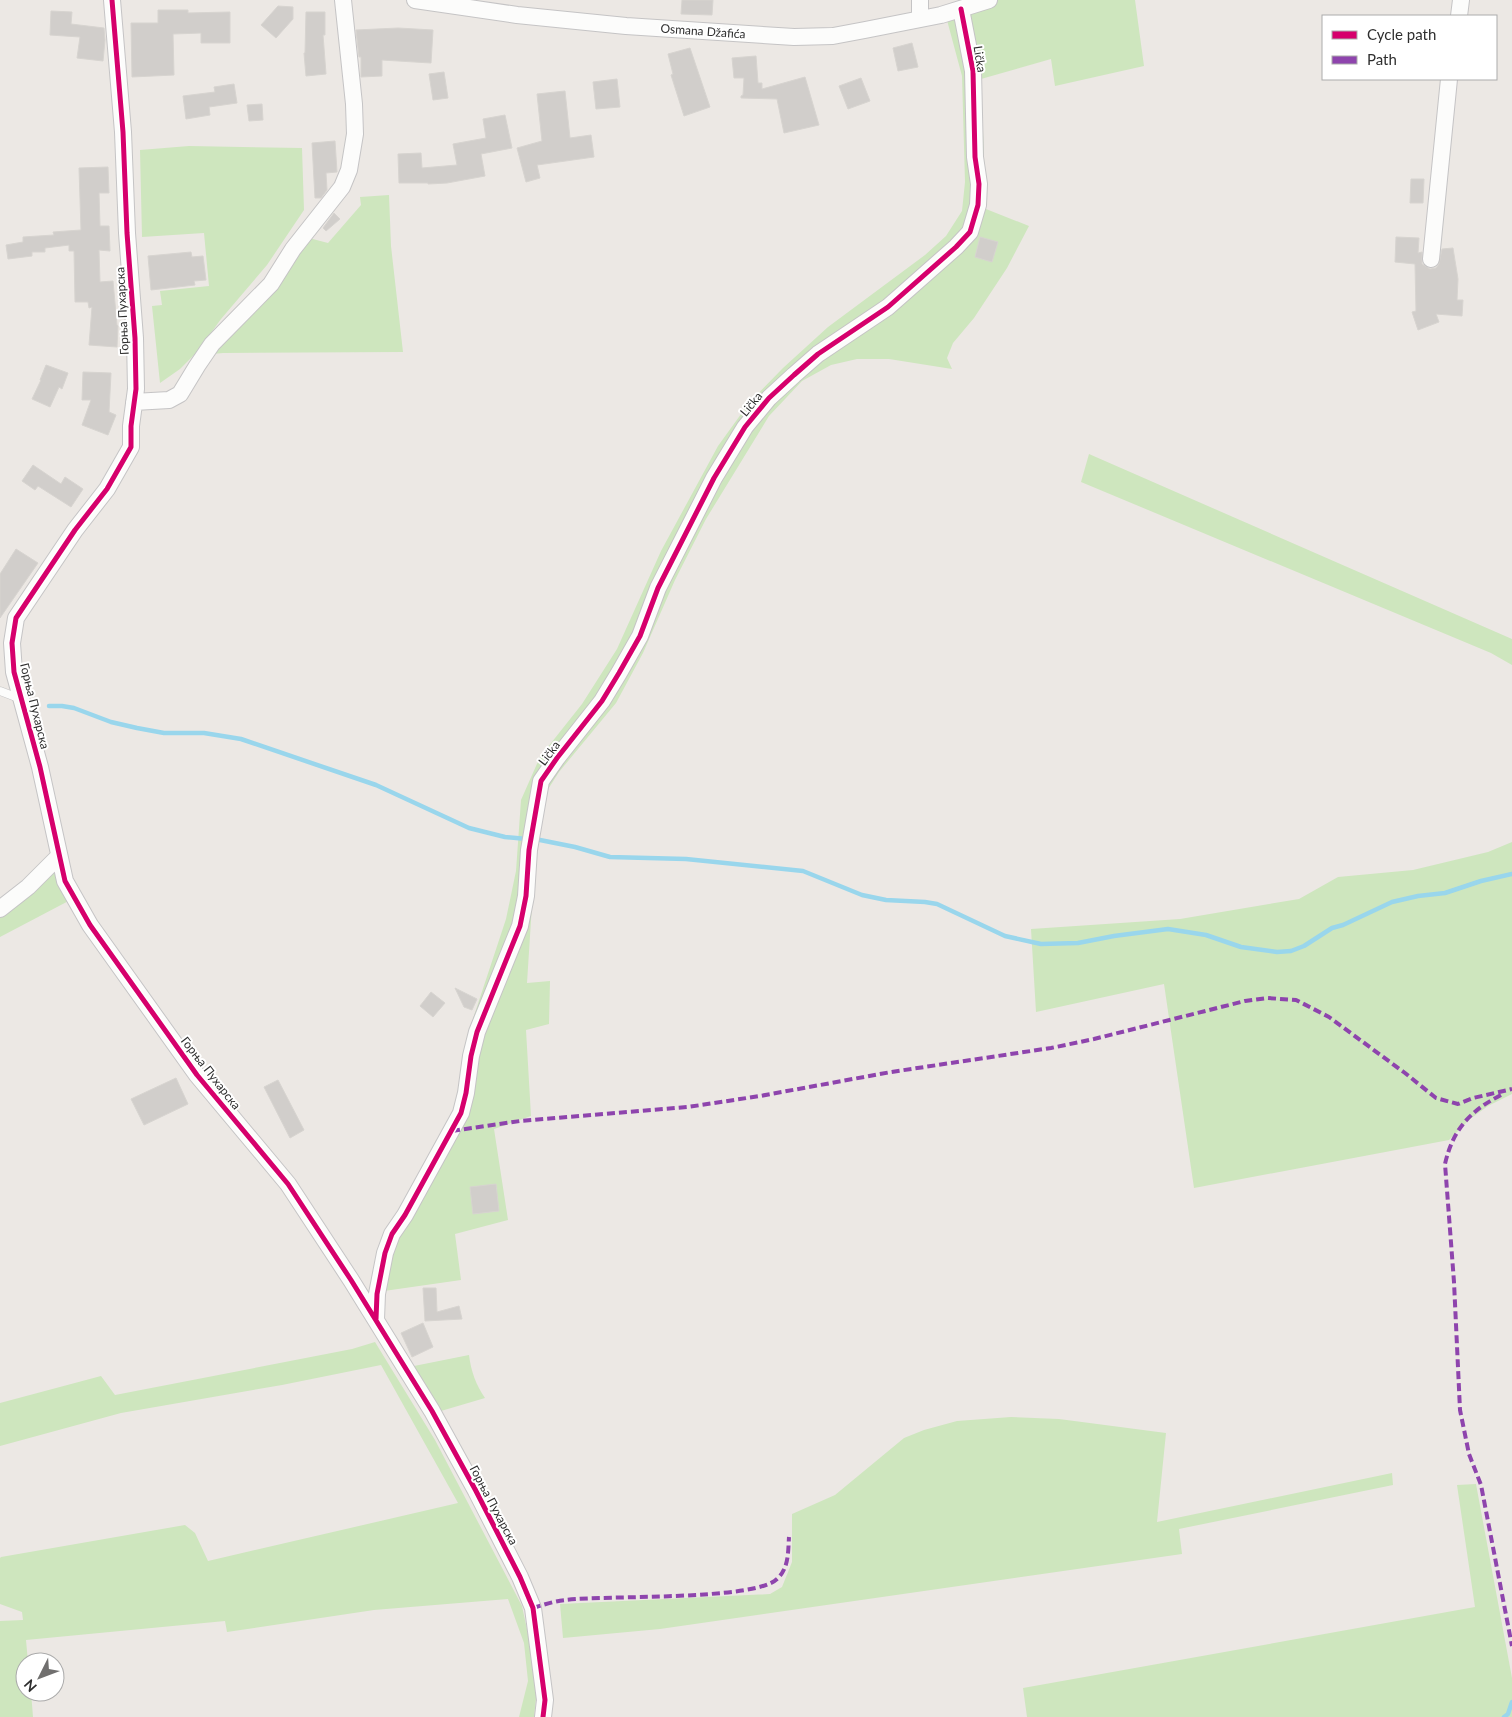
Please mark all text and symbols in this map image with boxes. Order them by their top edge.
legend [1322,15,1497,80]
street label: Osmana Džafića [660,21,746,41]
text: Cycle path [1367,25,1436,43]
street label: Lička [970,45,990,73]
text: Path [1367,50,1397,68]
street label: Горња Пухарска [112,267,132,355]
street label: Lička [737,389,765,419]
street label: Горња Пухарска [17,661,53,751]
street label: Lička [535,738,563,768]
street label: Горња Пухарска [178,1034,244,1112]
street label: Горња Пухарска [467,1463,521,1547]
north arrow [15,1652,65,1702]
text: N [20,1676,40,1696]

